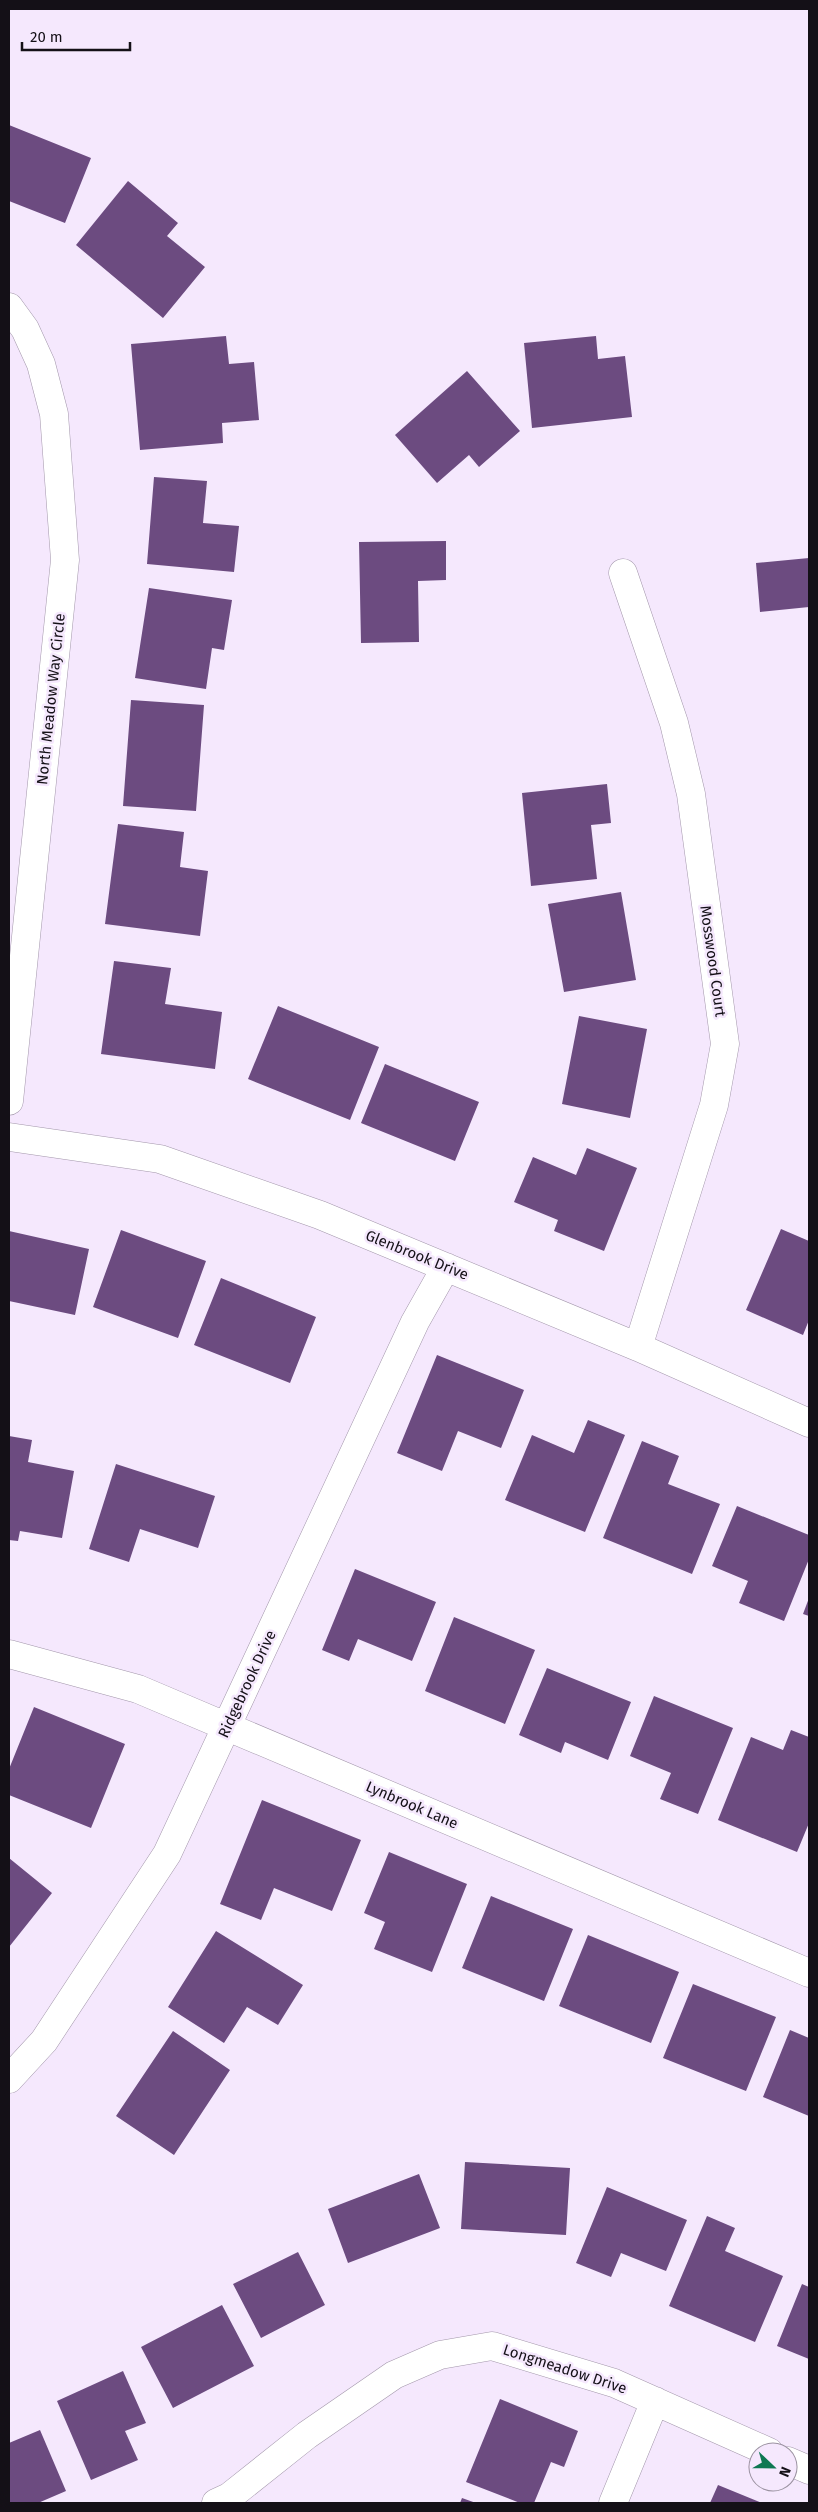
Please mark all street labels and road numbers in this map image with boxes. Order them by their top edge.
street label: North Meadow Way Circle [33,612,69,786]
street label: Mosswood Court [696,904,730,1018]
street label: Glenbrook Drive [363,1226,471,1284]
street label: Ridgebrook Drive [214,1627,280,1741]
street label: Lynbrook Lane [363,1777,461,1833]
street label: Longmeadow Drive [501,2340,629,2398]

